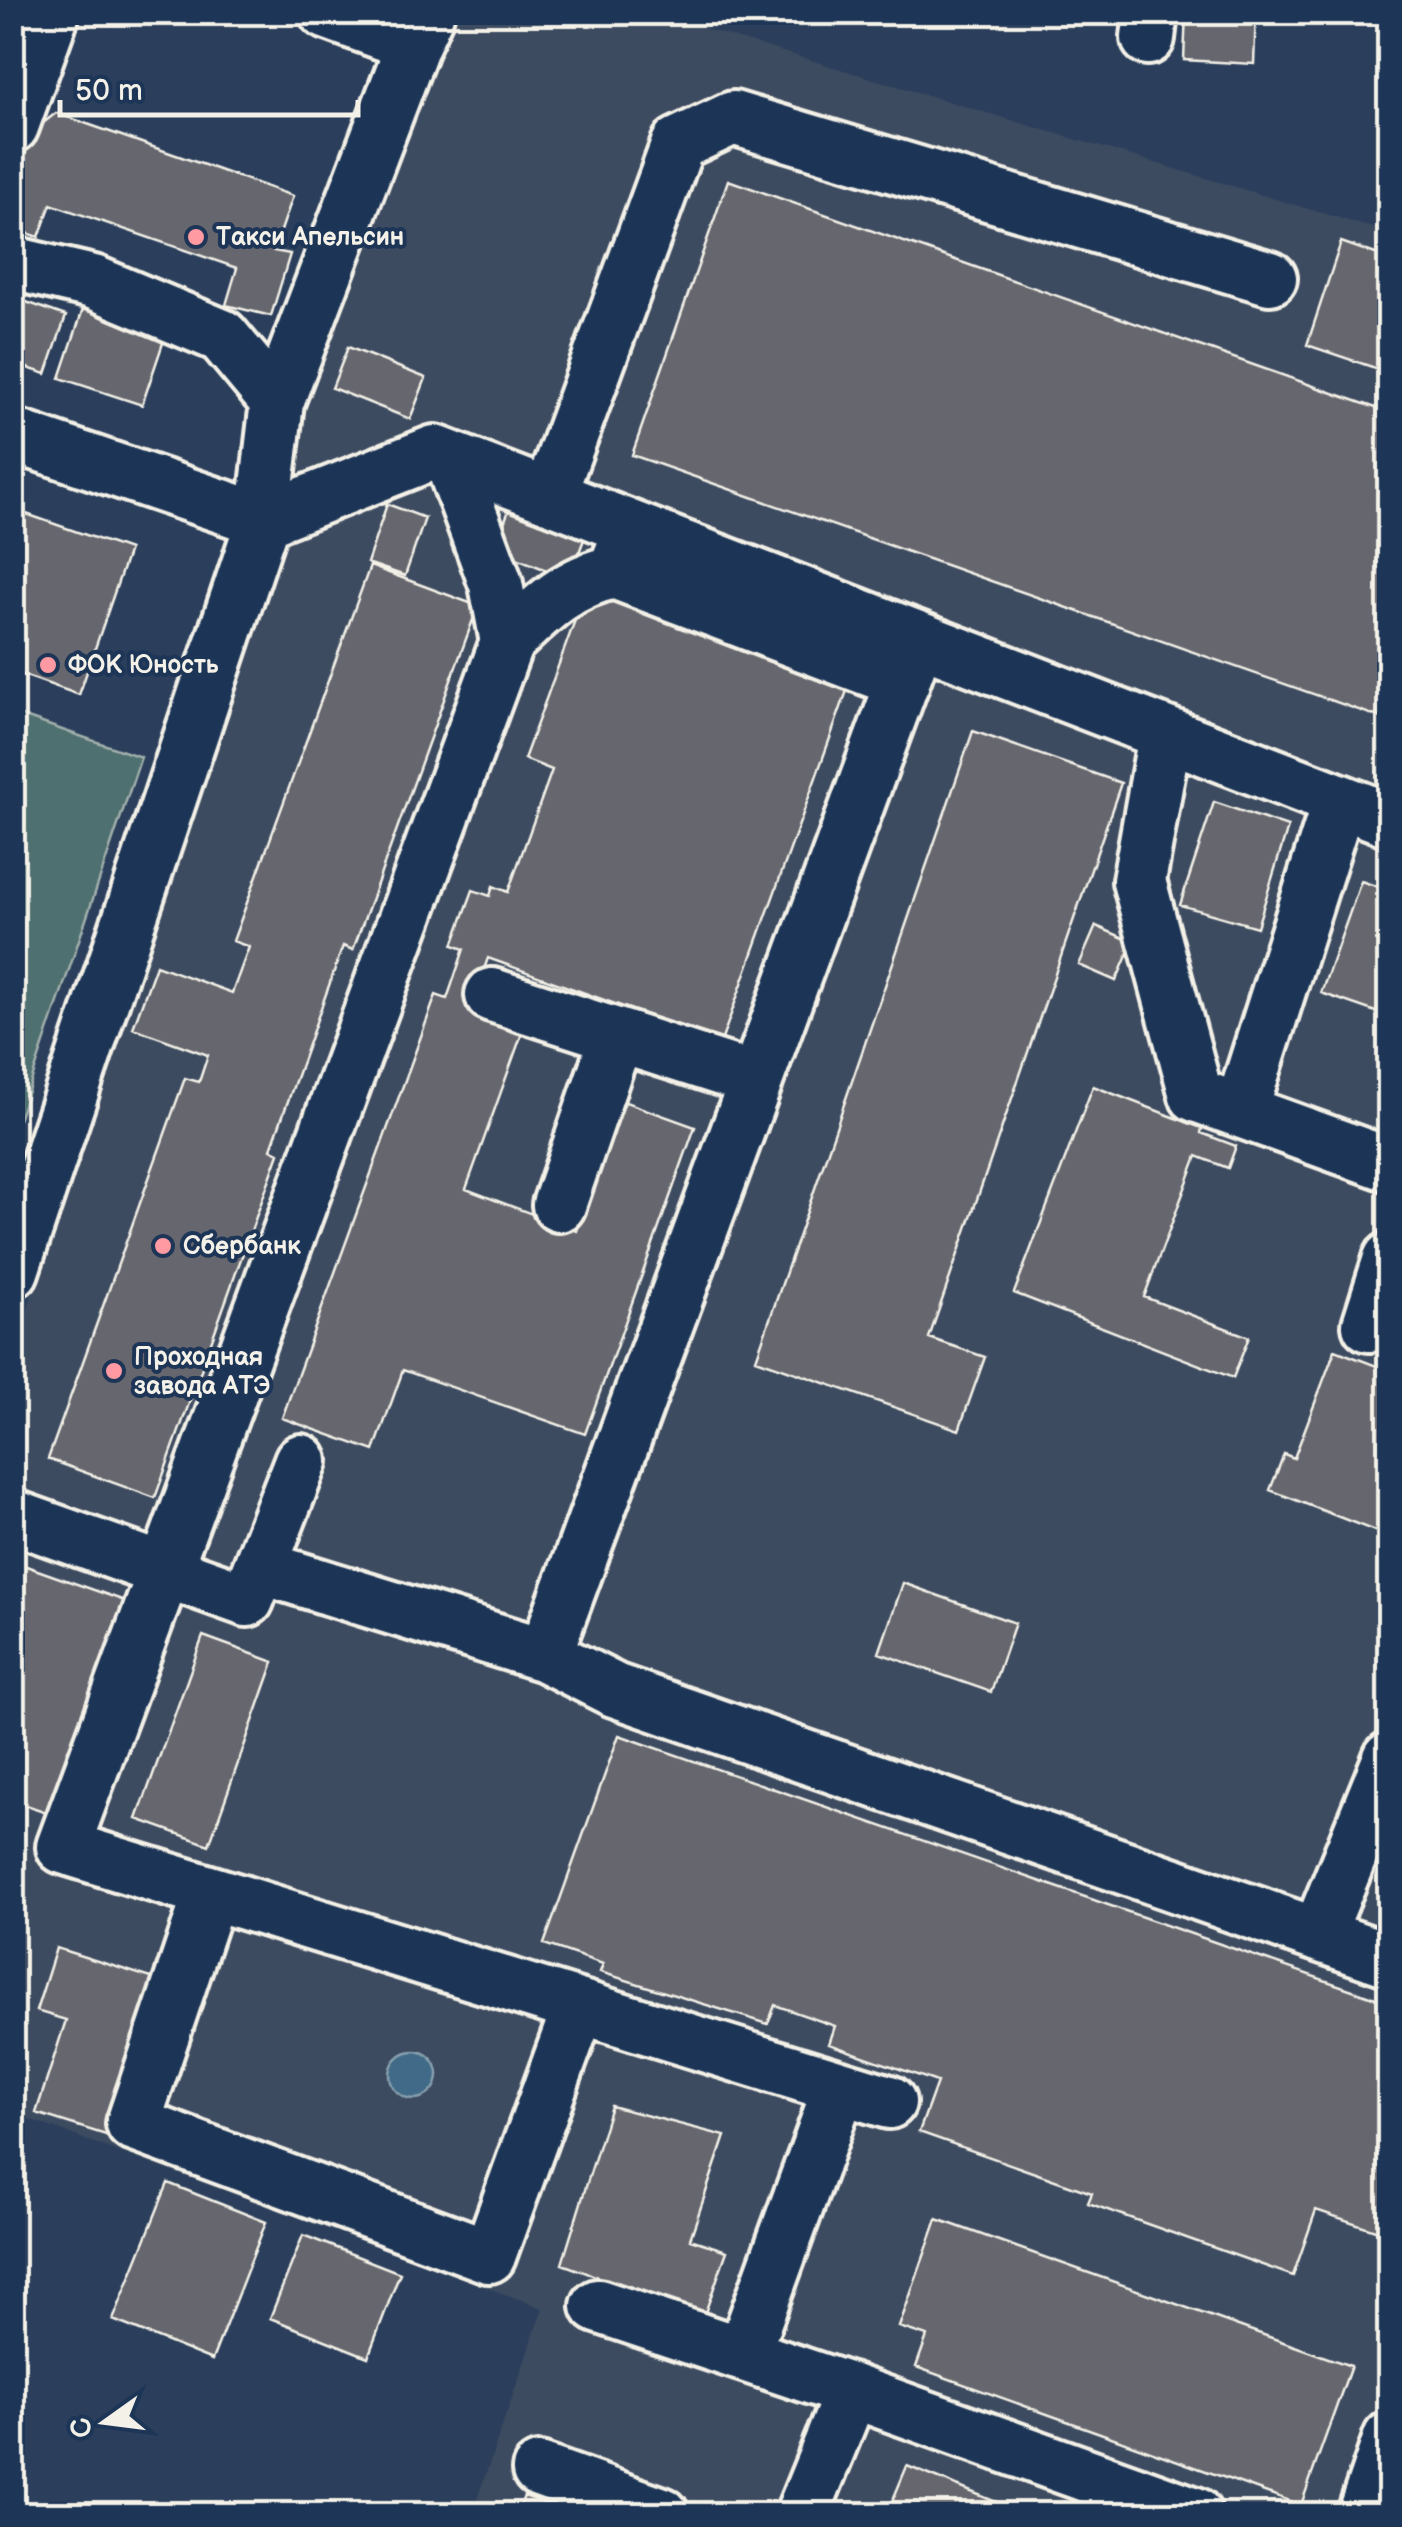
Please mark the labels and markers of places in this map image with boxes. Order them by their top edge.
place label: Такси Апельсин [216,222,404,253]
marker: Такси Апельсин [185,226,207,248]
place label: ФОК Юность [68,650,219,681]
marker: ФОК Юность [37,654,59,676]
place label: Сбербанк [183,1231,301,1262]
marker: Сбербанк [152,1235,174,1257]
place label: Проходная завода АТЭ [134,1342,270,1402]
marker: Проходная завода АТЭ [103,1360,125,1382]

